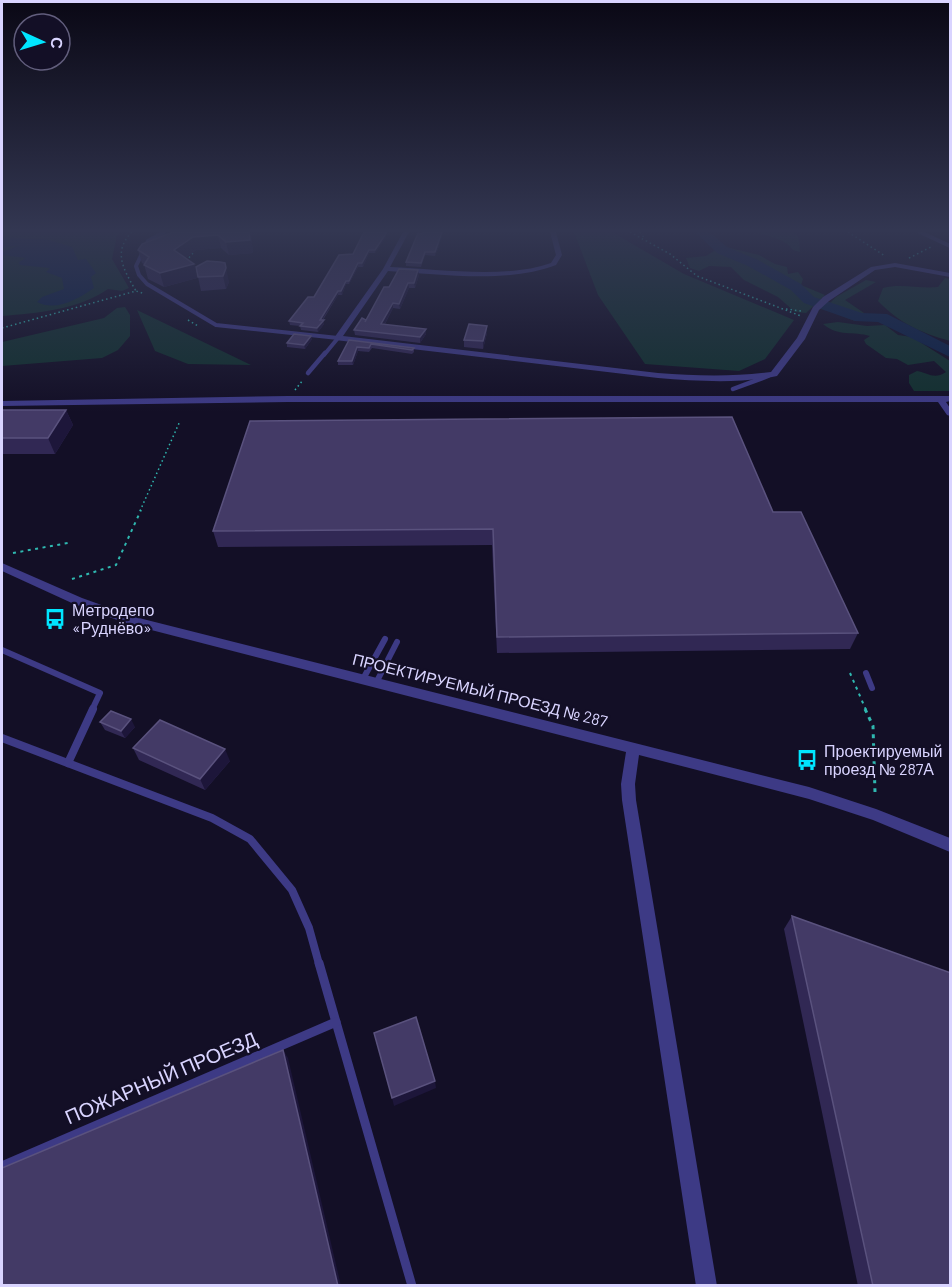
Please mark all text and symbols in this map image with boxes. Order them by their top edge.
north arrow [12,12,72,72]
text: С [48,37,67,50]
place label: Метродепо «Руднёво» [72,600,155,637]
bus stop icon: Метродепо «Руднёво» [43,607,67,631]
street label: ПРОЕКТИРУЕМЫЙ ПРОЕЗД № 287 [351,649,610,731]
place label: Проектируемый проезд № 287А [824,741,943,778]
bus stop icon: Проектируемый проезд № 287А [795,748,819,772]
street label: ПОЖАРНЫЙ ПРОЕЗД [61,1026,261,1128]

